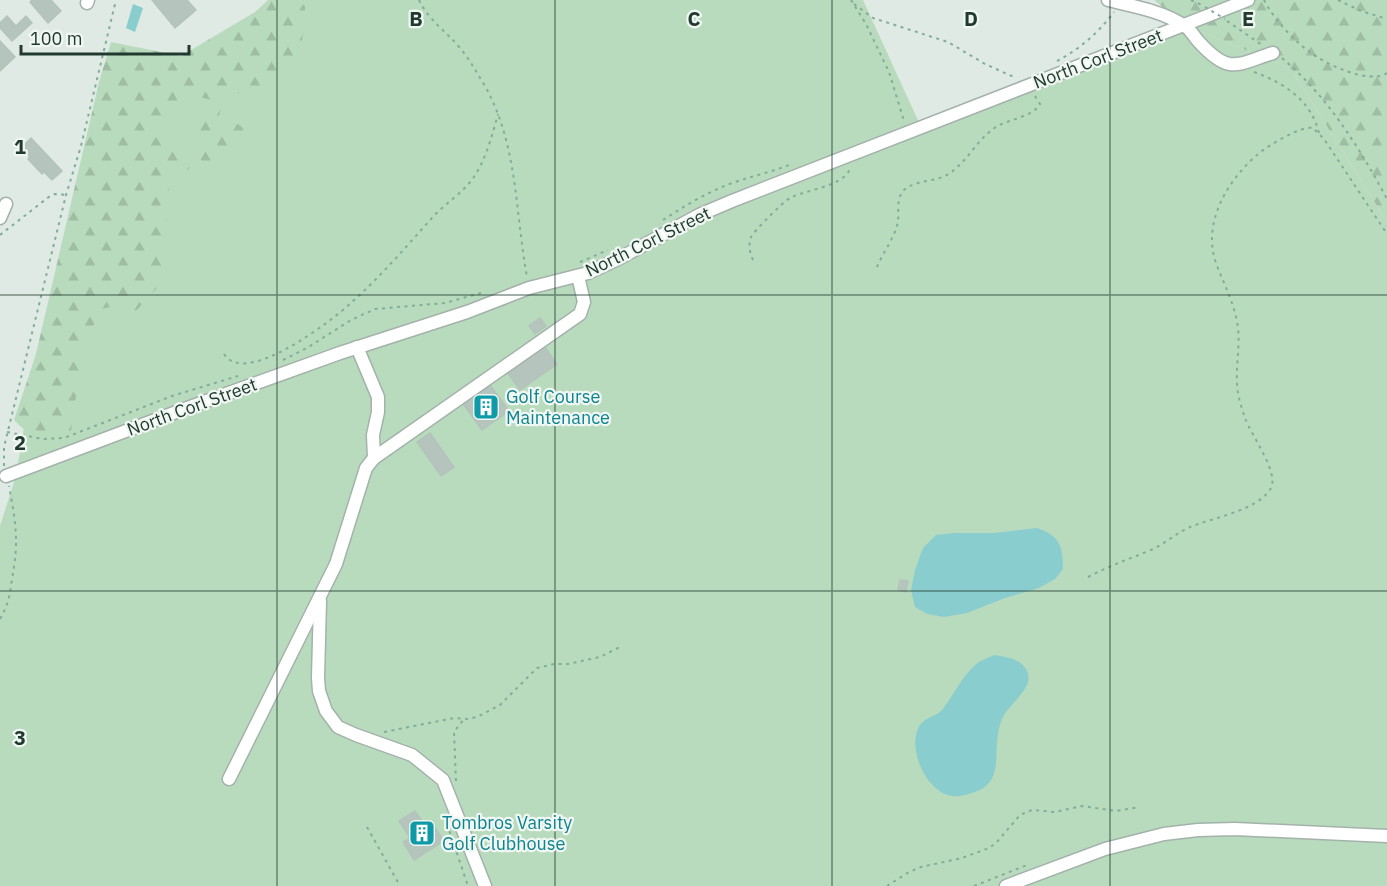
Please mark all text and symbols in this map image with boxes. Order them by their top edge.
text: B [409,5,423,32]
text: C [687,5,701,32]
text: D [964,5,978,32]
text: E [1242,5,1254,32]
scale bar [21,18,189,56]
street label: North Corl Street [1030,23,1166,94]
text: 100 m [30,27,82,50]
text: 1 [14,133,26,160]
street label: North Corl Street [581,201,714,282]
street label: North Corl Street [124,372,260,441]
place label: Golf Course Maintenance [506,385,610,429]
building icon: Golf Course Maintenance [471,392,501,422]
text: 2 [14,429,26,456]
text: 3 [14,724,26,751]
place label: Tombros Varsity Golf Clubhouse [442,811,572,855]
building icon: Tombros Varsity Golf Clubhouse [407,818,437,848]

